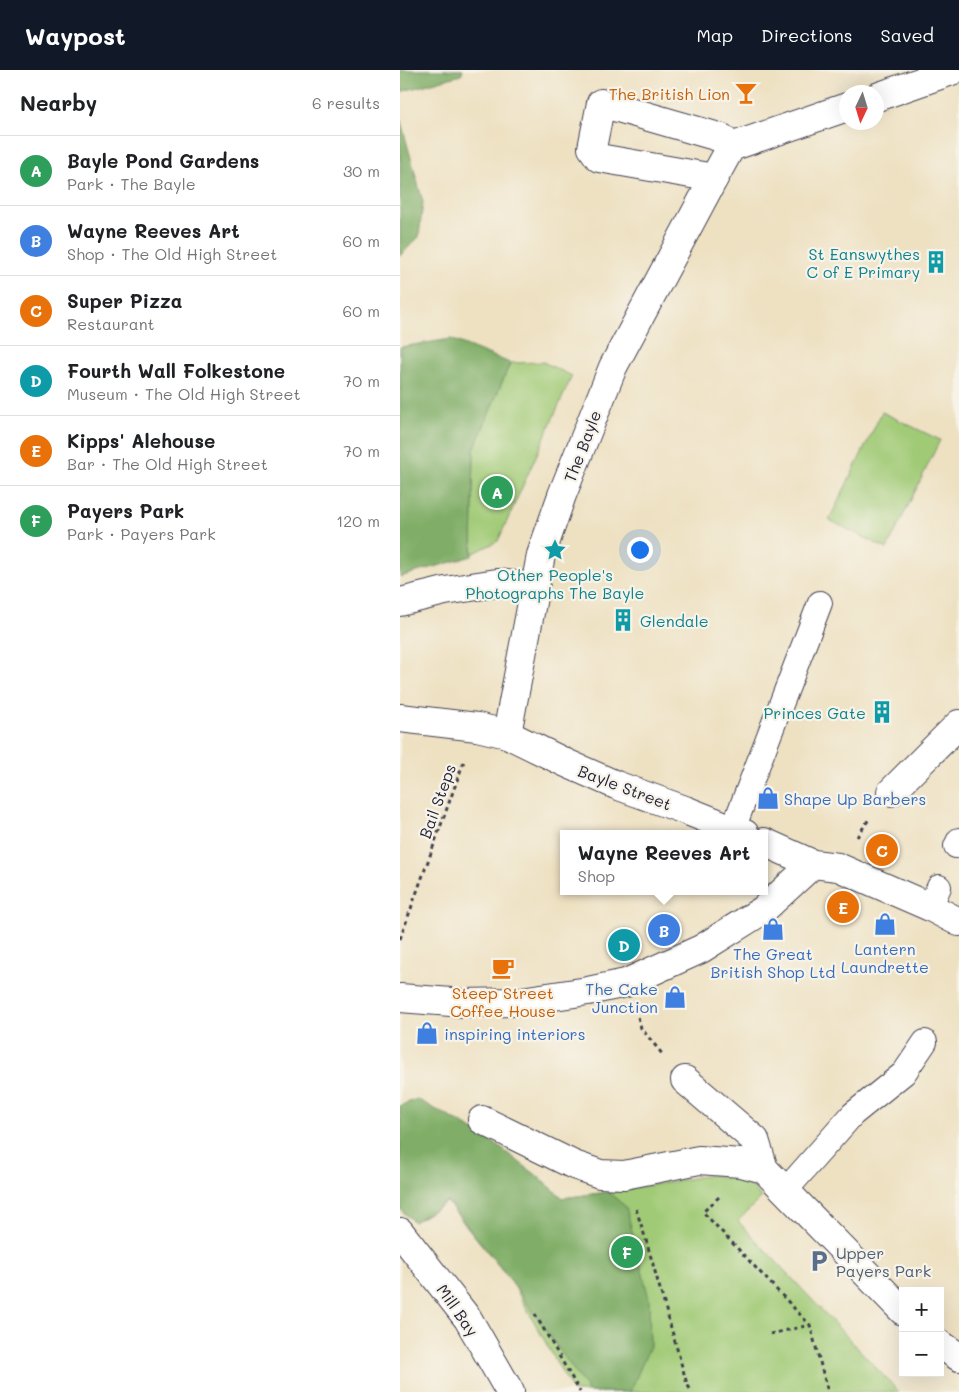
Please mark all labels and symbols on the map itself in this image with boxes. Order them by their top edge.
bar icon: The British Lion [733,80,759,106]
place label: The British Lion [609,83,730,104]
north arrow [839,85,884,130]
place label: St Eanswythes C of E Primary [807,243,920,282]
building icon: St Eanswythes C of E Primary [923,249,949,275]
street label: The Bayle [559,407,605,485]
pin: A [481,473,513,511]
place icon: Other People's Photographs The Bayle [542,537,568,563]
your location [627,537,653,563]
place label: Other People's Photographs The Bayle [465,564,645,603]
building icon: Glendale [610,607,636,633]
place label: Glendale [640,610,709,631]
building icon: Princes Gate [869,699,895,725]
place label: Princes Gate [763,702,866,723]
street label: Bayle Street [575,760,675,814]
street label: Bail Steps [414,761,460,841]
shop icon: Shape Up Barbers [755,785,781,811]
place label: Shape Up Barbers [784,788,926,809]
pin: C [866,831,898,869]
pin: E [827,888,859,926]
pin: B [648,911,680,949]
shop icon: Lantern Laundrette [872,911,898,937]
shop icon: The Great British Shop Ltd [760,916,786,942]
pin: D [608,926,640,964]
place label: Lantern Laundrette [841,938,929,977]
place label: The Great British Shop Ltd [711,943,835,982]
cafe icon: Steep Street Coffee House [490,955,516,981]
place label: The Cake Junction [585,978,658,1017]
place label: Steep Street Coffee House [450,982,556,1021]
shop icon: The Cake Junction [662,984,688,1010]
shop icon: inspiring interiors [414,1020,440,1046]
place label: inspiring interiors [444,1023,585,1044]
pin: F [611,1233,643,1271]
place label: Upper Payers Park [836,1242,931,1281]
parking icon: Upper Payers Park [806,1248,832,1274]
street label: Mill Bay [432,1280,484,1340]

